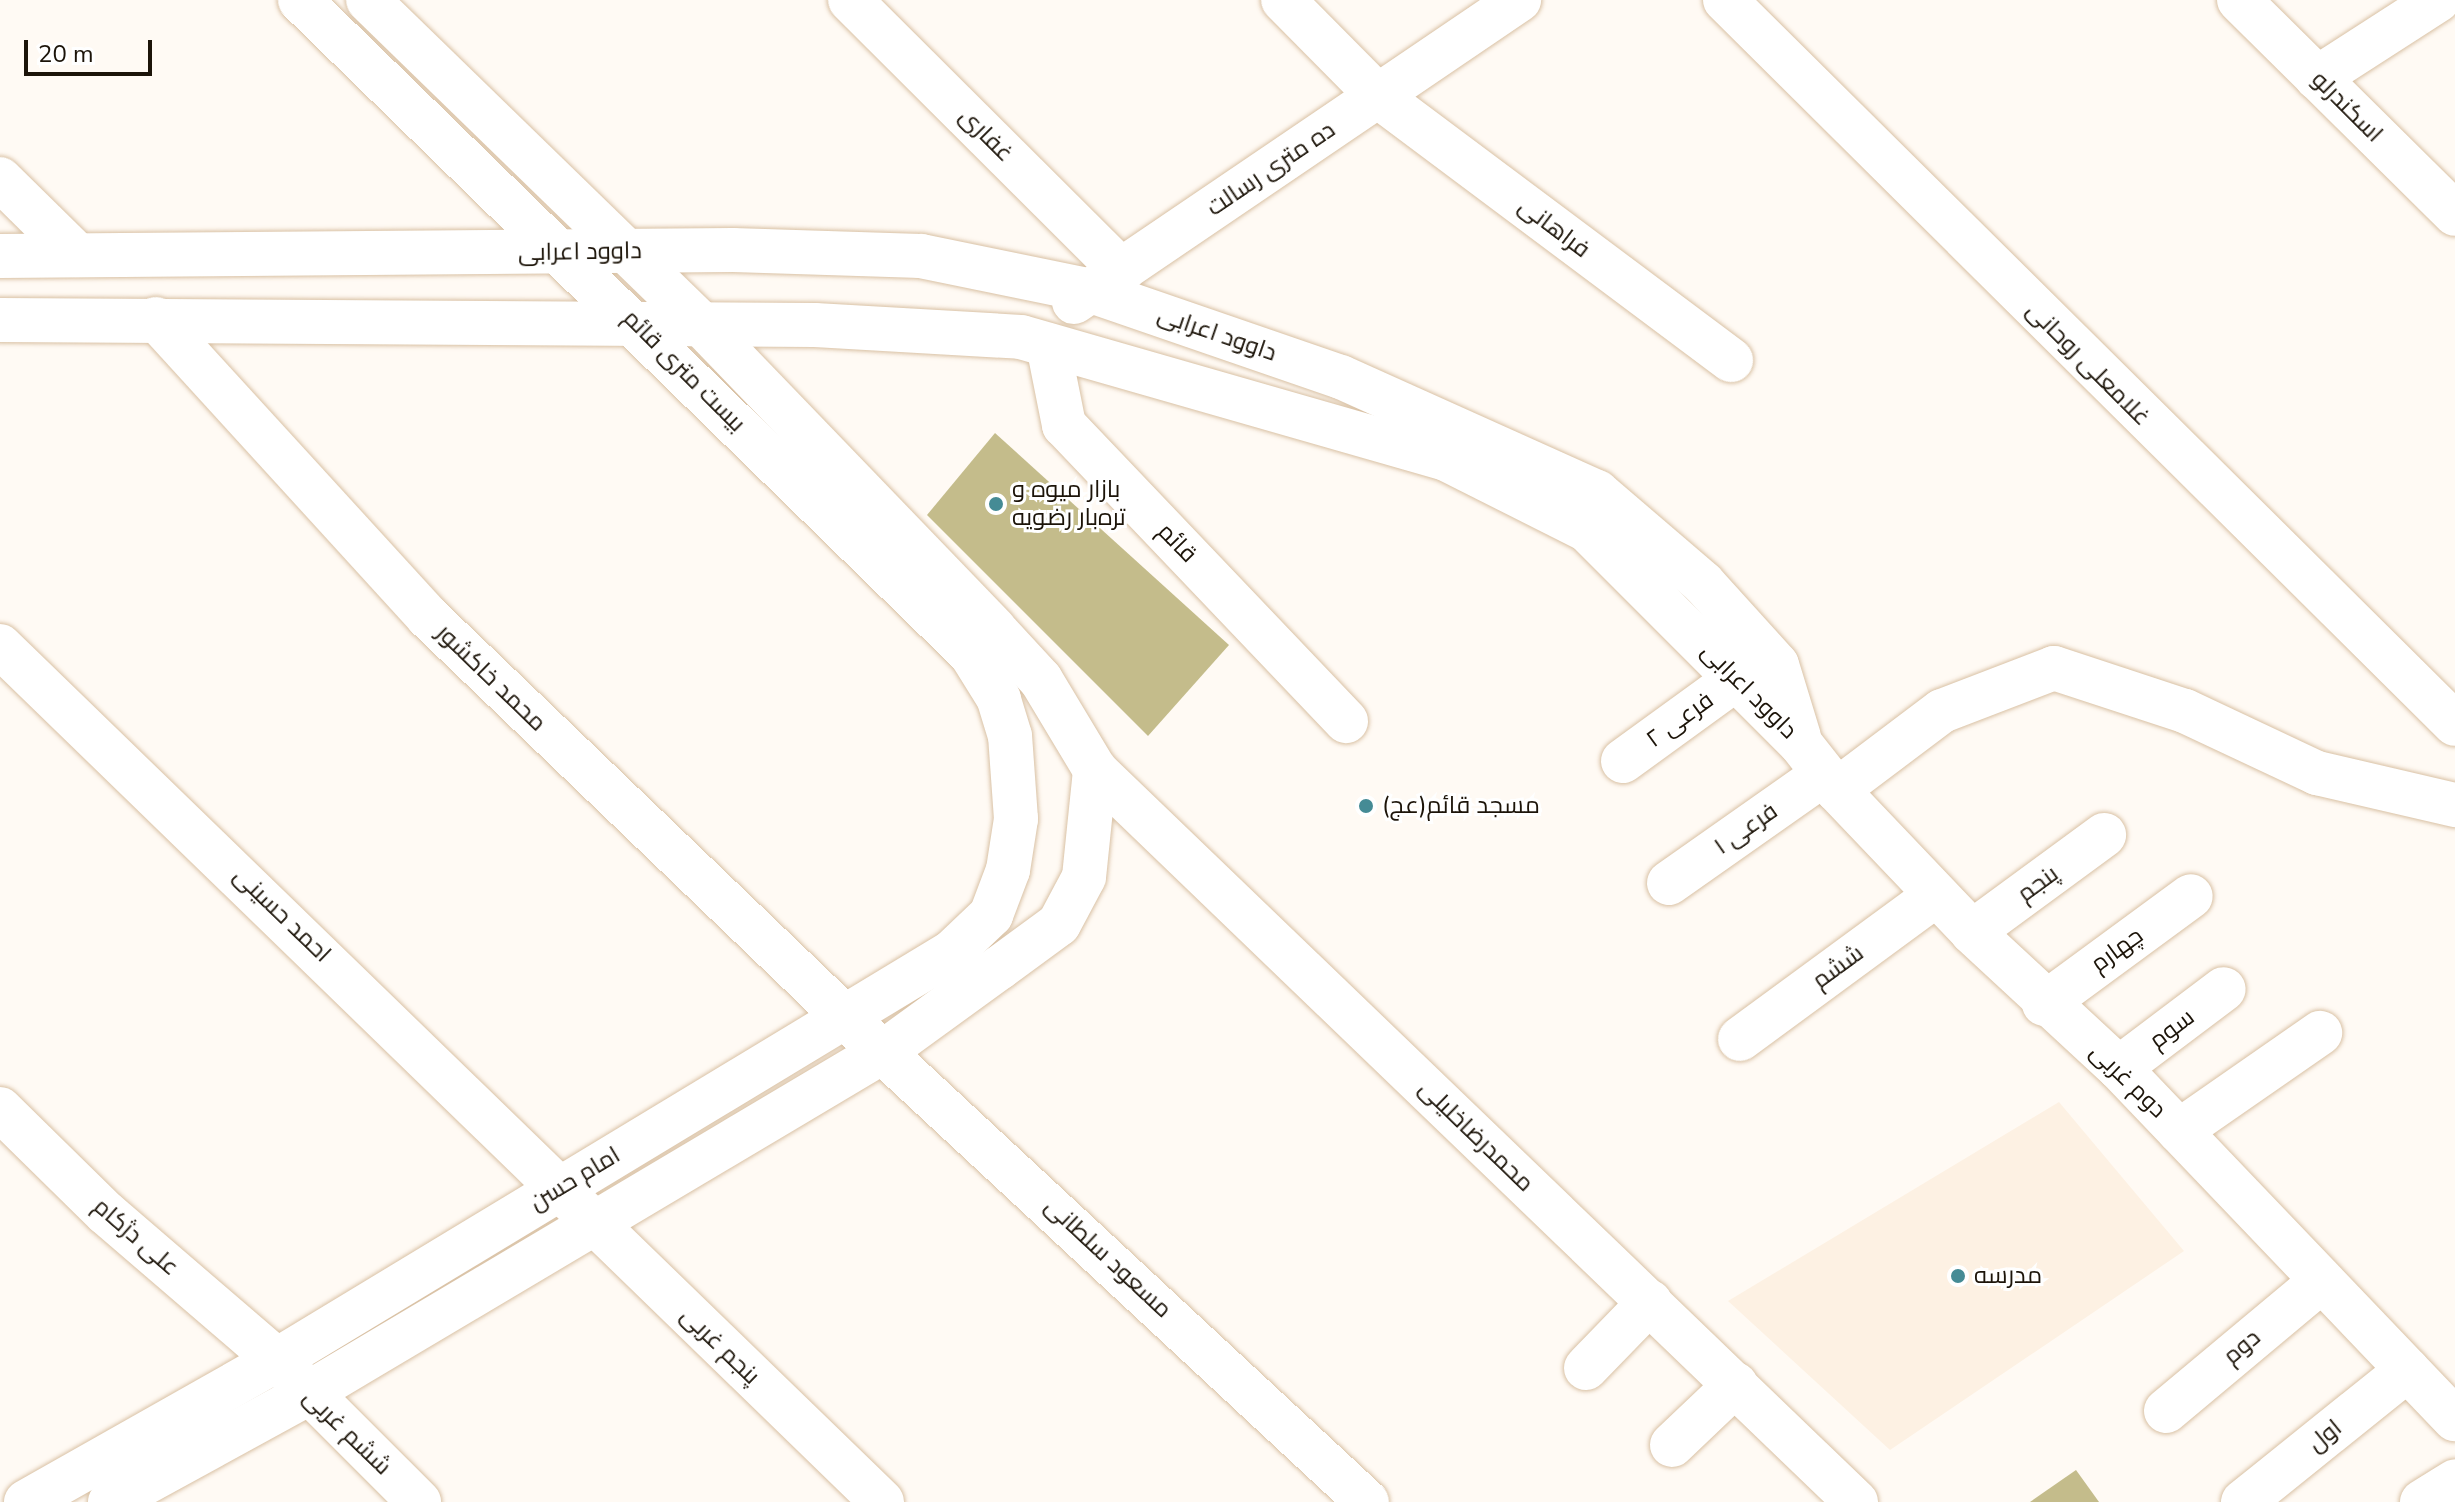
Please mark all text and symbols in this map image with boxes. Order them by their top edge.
scale bar [28,24,156,74]
text: 20 m [38,38,94,70]
street label: اسکندرلو [2305,65,2389,149]
street label: غفاری [953,102,1019,168]
street label: ده متری رسالت [1201,116,1341,222]
street label: فراهانی [1513,192,1595,264]
street label: داوود اعرابی [518,237,642,267]
street label: غلامعلی روحانی [2020,296,2156,432]
street label: داوود اعرابی [1154,300,1280,368]
street label: بیست متری قائم [617,304,751,438]
place label: بازار میوه و تره‌بار رضویه [1012,476,1126,532]
marker: بازار میوه و تره‌بار رضویه [987,495,1005,513]
street label: قائم [1151,517,1203,569]
street label: محمد خاکشور [430,619,552,737]
street label: داوود اعرابی [1695,637,1803,745]
street label: فرعی ۲ [1641,686,1719,754]
place label: مسجد قائم(عج) [1382,792,1540,820]
marker: مسجد قائم(عج) [1357,797,1375,815]
street label: فرعی ۱ [1709,797,1783,861]
street label: پنجم [2012,859,2064,909]
street label: احمد حسینی [227,861,337,969]
street label: چهارم [2085,921,2149,979]
street label: ششم [1807,939,1869,995]
street label: سوم [2144,1003,2200,1055]
street label: دوم غربی [2084,1038,2172,1124]
street label: محمدرضاخلیلی [1413,1074,1539,1198]
street label: امام حسن [525,1141,625,1217]
street label: علی دژکام [87,1192,185,1282]
street label: مسعود سلطانی [1039,1192,1177,1324]
place label: مدرسه [1974,1262,2042,1290]
marker: مدرسه [1949,1267,1967,1285]
street label: پنجم غربی [674,1301,766,1391]
street label: دوم [2218,1323,2266,1371]
street label: ششم غربی [297,1383,397,1481]
street label: اول [2302,1414,2348,1458]

